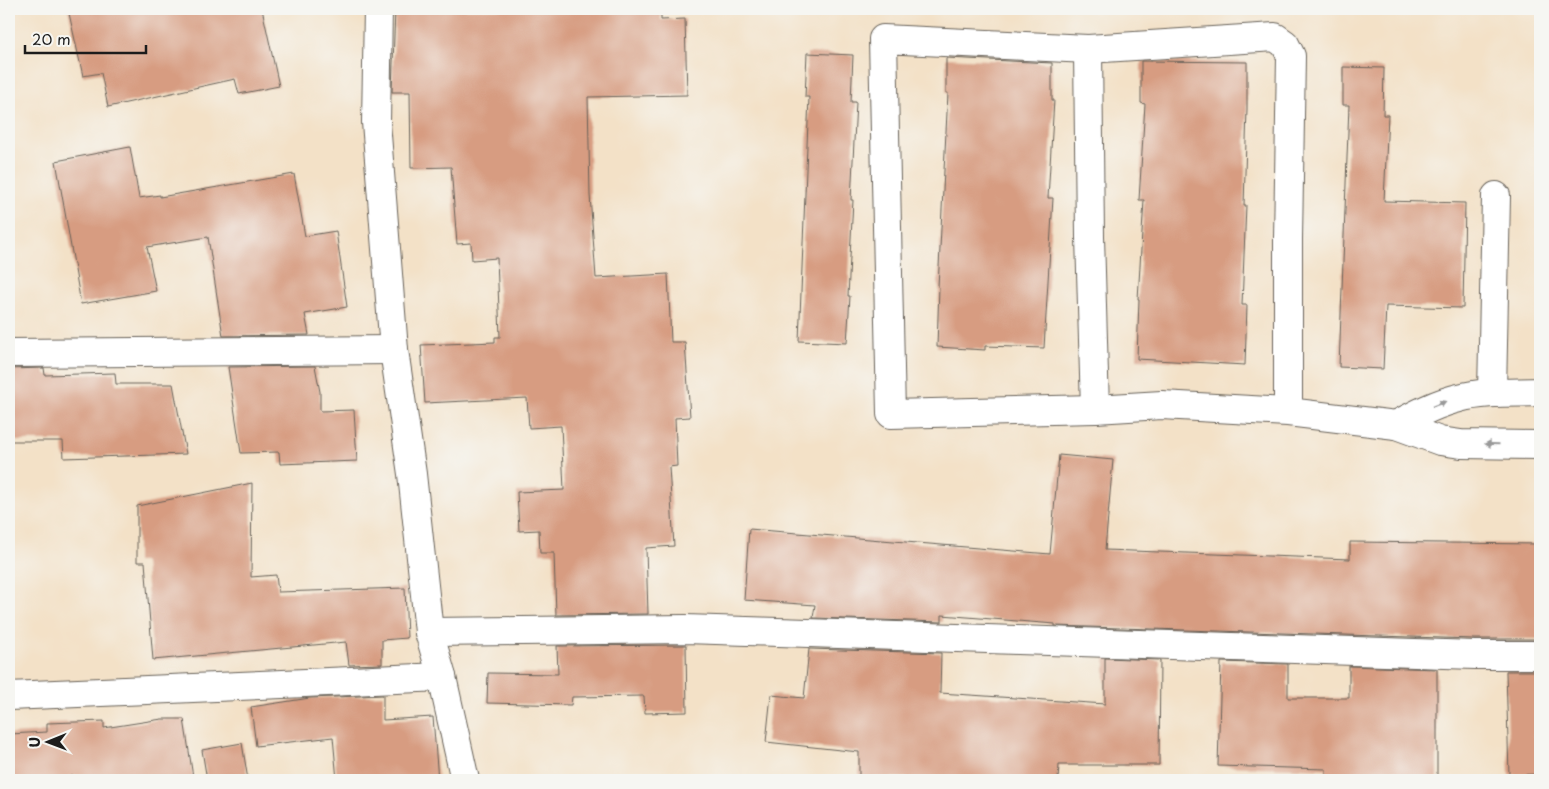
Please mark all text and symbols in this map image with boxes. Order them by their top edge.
scale bar [25,22,146,54]
text: 20 m [32,27,71,50]
one-way arrow [1432,400,1447,407]
one-way arrow [1483,440,1499,448]
north arrow [22,716,72,766]
text: U [24,737,45,748]

